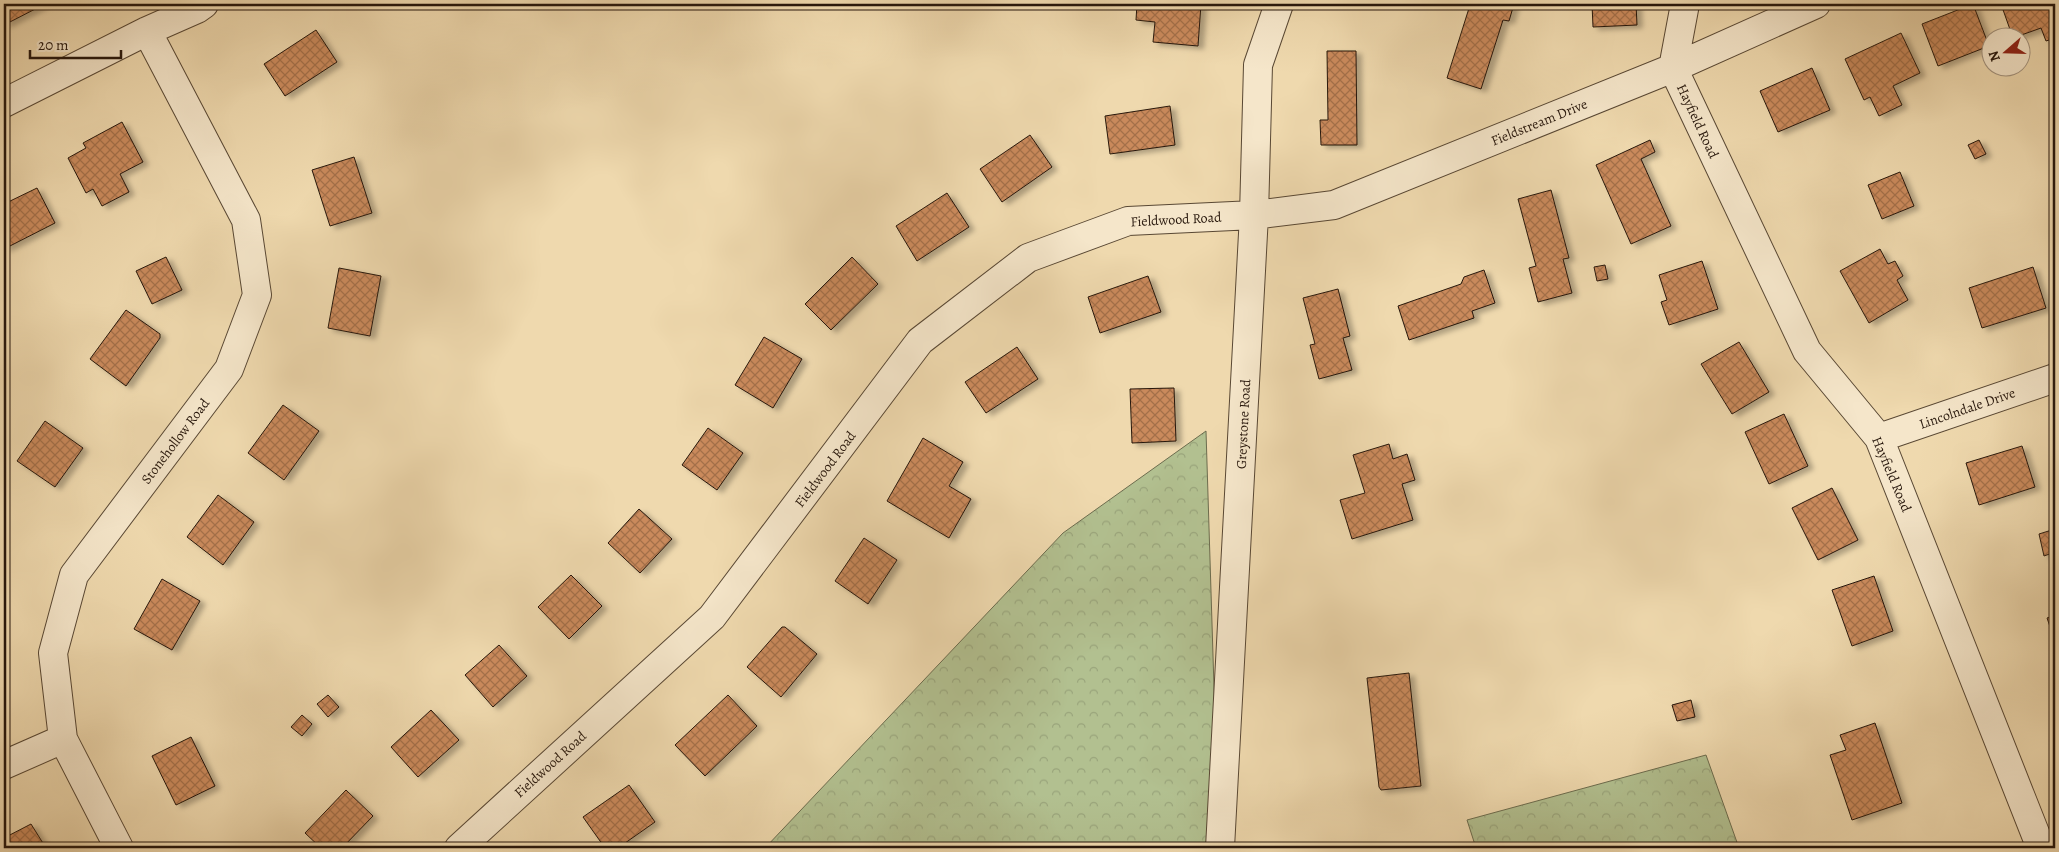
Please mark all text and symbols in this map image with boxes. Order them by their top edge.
scale bar [30,28,121,60]
north arrow [1982,28,2032,78]
text: 20 m [38,35,69,55]
text: N [1984,48,2005,64]
street label: Hayfield Road [1672,81,1723,162]
street label: Fieldstream Drive [1488,95,1590,150]
street label: Fieldwood Road [1130,208,1222,231]
street label: Greystone Road [1232,378,1255,469]
street label: Lincolndale Drive [1917,383,2018,434]
street label: Stonehollow Road [137,394,214,488]
street label: Fieldwood Road [790,427,861,511]
street label: Hayfield Road [1867,434,1916,515]
street label: Fieldwood Road [510,727,591,802]

